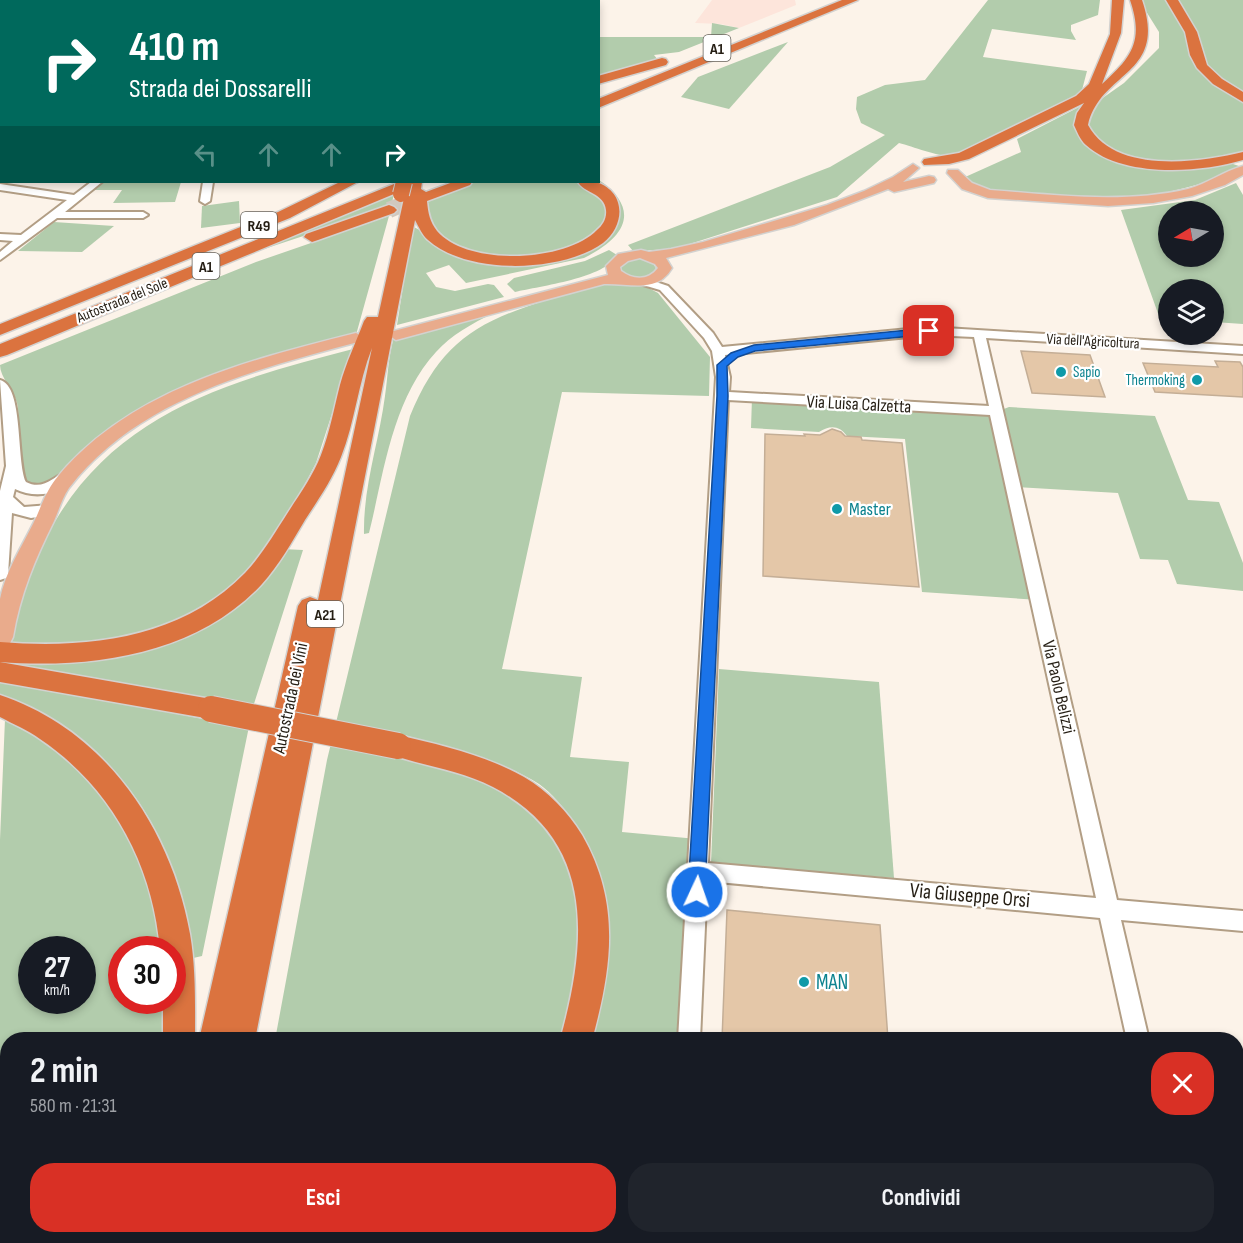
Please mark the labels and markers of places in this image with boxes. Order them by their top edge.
pin [903,305,954,356]
place label: Sapio [1073,363,1100,382]
marker: Sapio [1054,365,1068,379]
place label: Thermoking [1126,371,1185,390]
marker: Thermoking [1190,373,1204,387]
place label: Master [849,499,891,520]
marker: Master [830,502,844,516]
place label: MAN [816,970,848,995]
marker: MAN [797,975,811,989]

